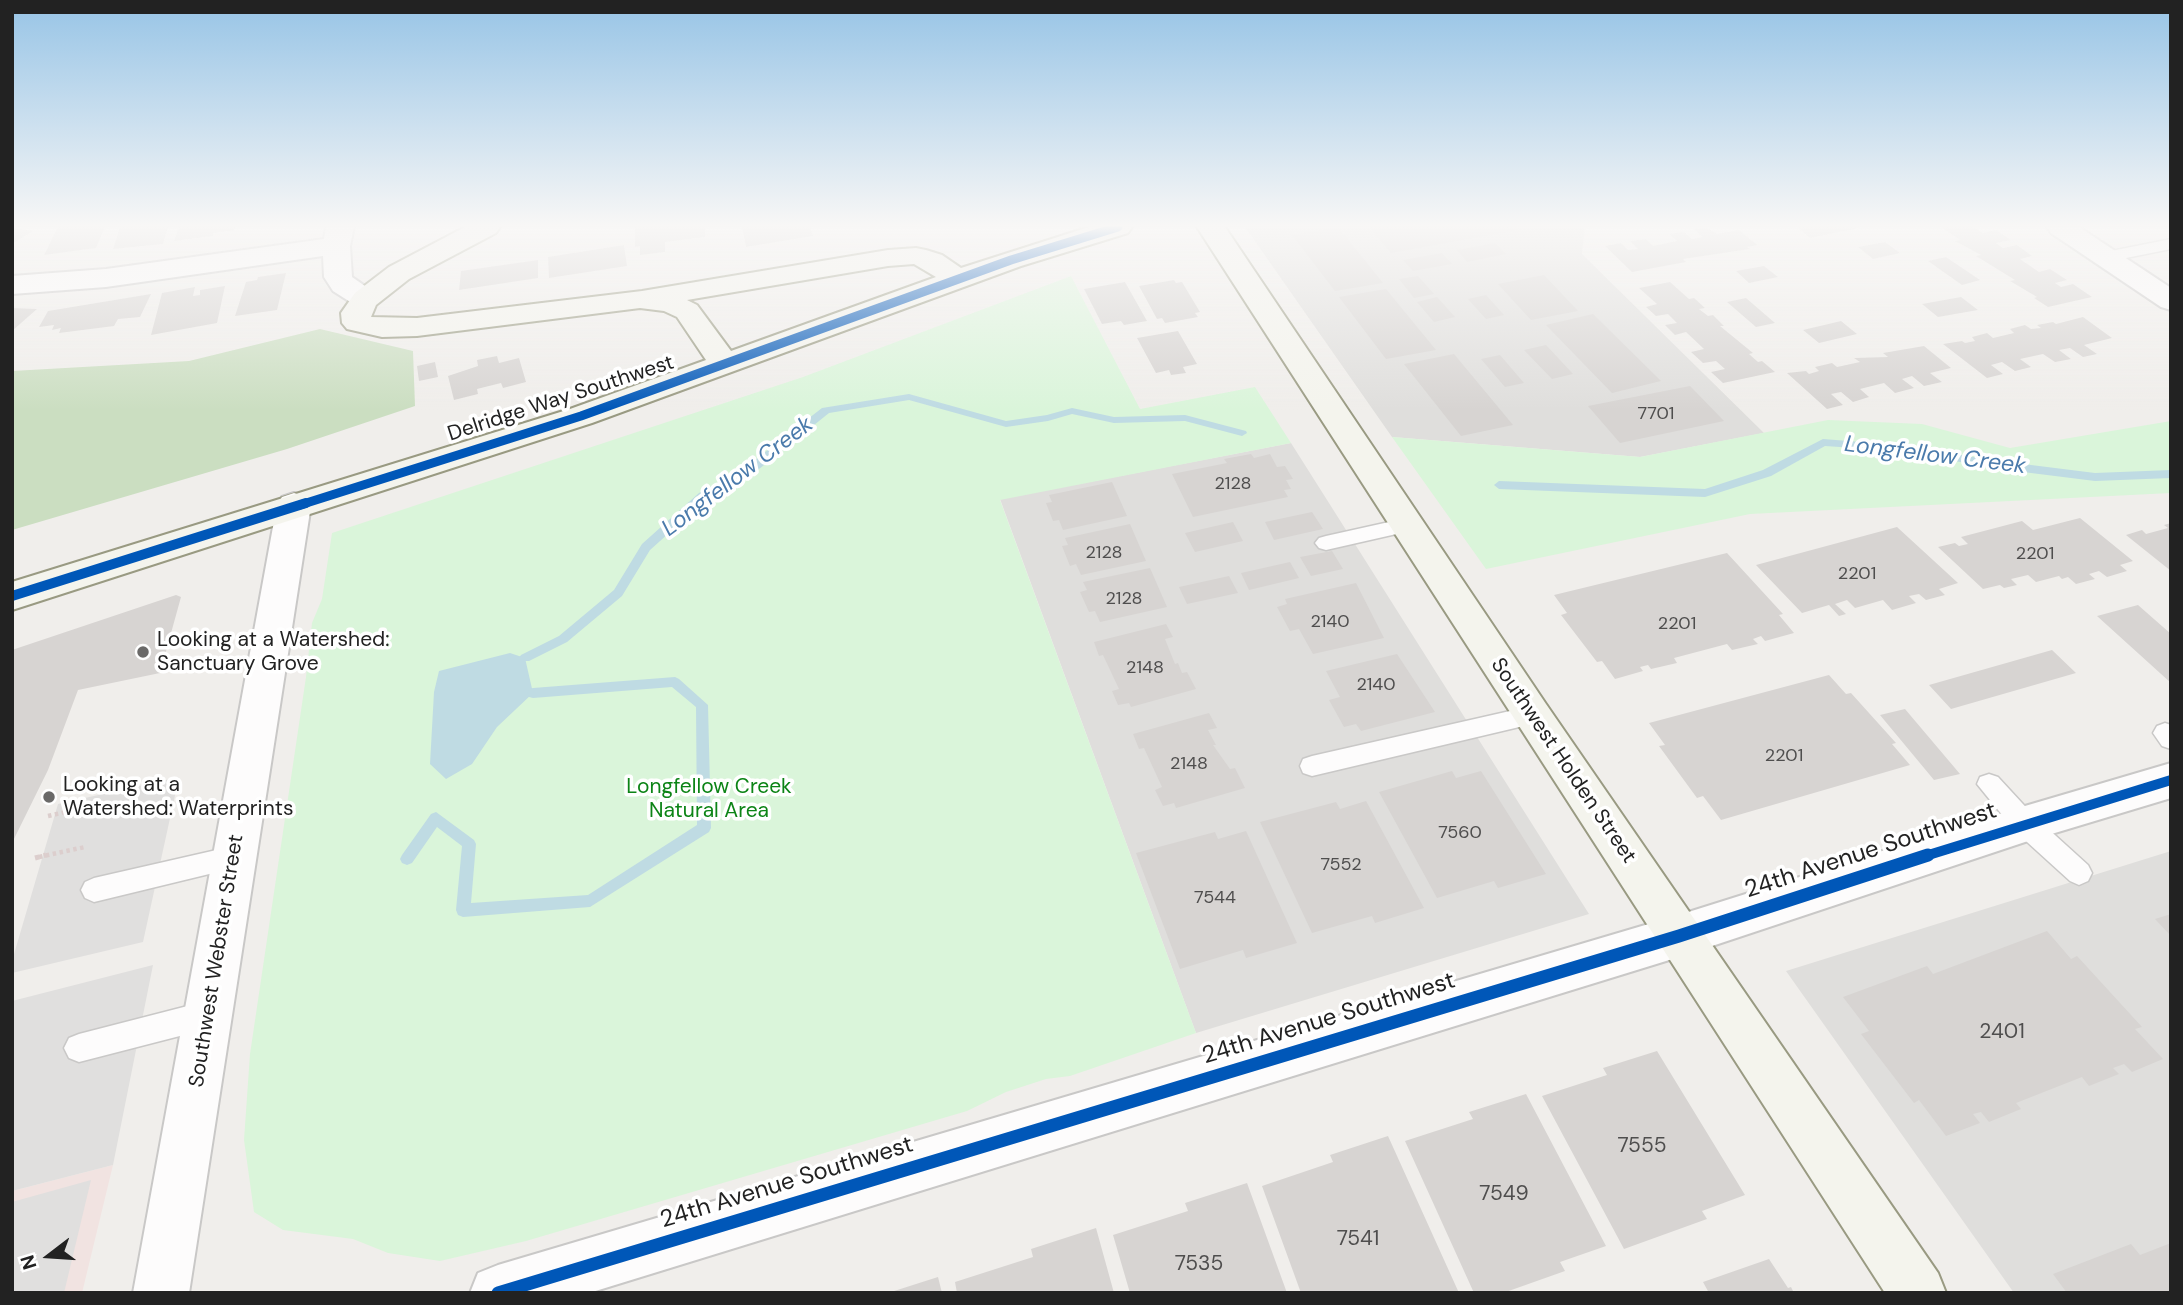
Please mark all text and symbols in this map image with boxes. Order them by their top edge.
street label: Delridge Way Southwest [445,350,677,448]
house number: 7701 [1638,403,1674,425]
water label: Longfellow Creek [657,411,819,543]
water label: Longfellow Creek [1843,431,2027,481]
house number: 2128 [1215,473,1251,495]
house number: 2128 [1086,542,1122,564]
house number: 2201 [2016,543,2054,565]
house number: 2201 [1838,563,1876,585]
house number: 2128 [1106,588,1142,610]
house number: 2140 [1310,611,1350,633]
house number: 2201 [1658,613,1696,635]
place label: Looking at a Watershed: Sanctuary Grove [157,627,389,677]
marker: Looking at a Watershed: Sanctuary Grove [135,644,151,660]
street label: Southwest Holden Street [1485,654,1641,868]
house number: 2148 [1126,657,1164,679]
house number: 2140 [1356,674,1396,696]
house number: 2201 [1765,745,1803,767]
house number: 2148 [1170,753,1208,775]
place label: Looking at a Watershed: Waterprints [63,772,293,822]
park label: Longfellow Creek Natural Area [626,774,792,824]
marker: Looking at a Watershed: Waterprints [41,789,57,805]
street label: 24th Avenue Southwest [1741,797,2001,905]
house number: 7560 [1438,822,1482,844]
street label: Southwest Webster Street [185,833,249,1089]
house number: 7552 [1320,854,1362,876]
house number: 7544 [1194,887,1236,909]
street label: 24th Avenue Southwest [1199,967,1459,1071]
house number: 2401 [1979,1019,2025,1045]
street label: 24th Avenue Southwest [657,1131,917,1235]
house number: 7555 [1617,1133,1667,1159]
house number: 7549 [1479,1181,1529,1207]
north arrow [14,1221,84,1291]
house number: 7541 [1337,1226,1379,1252]
house number: 7535 [1175,1251,1223,1277]
text: N [14,1252,42,1273]

